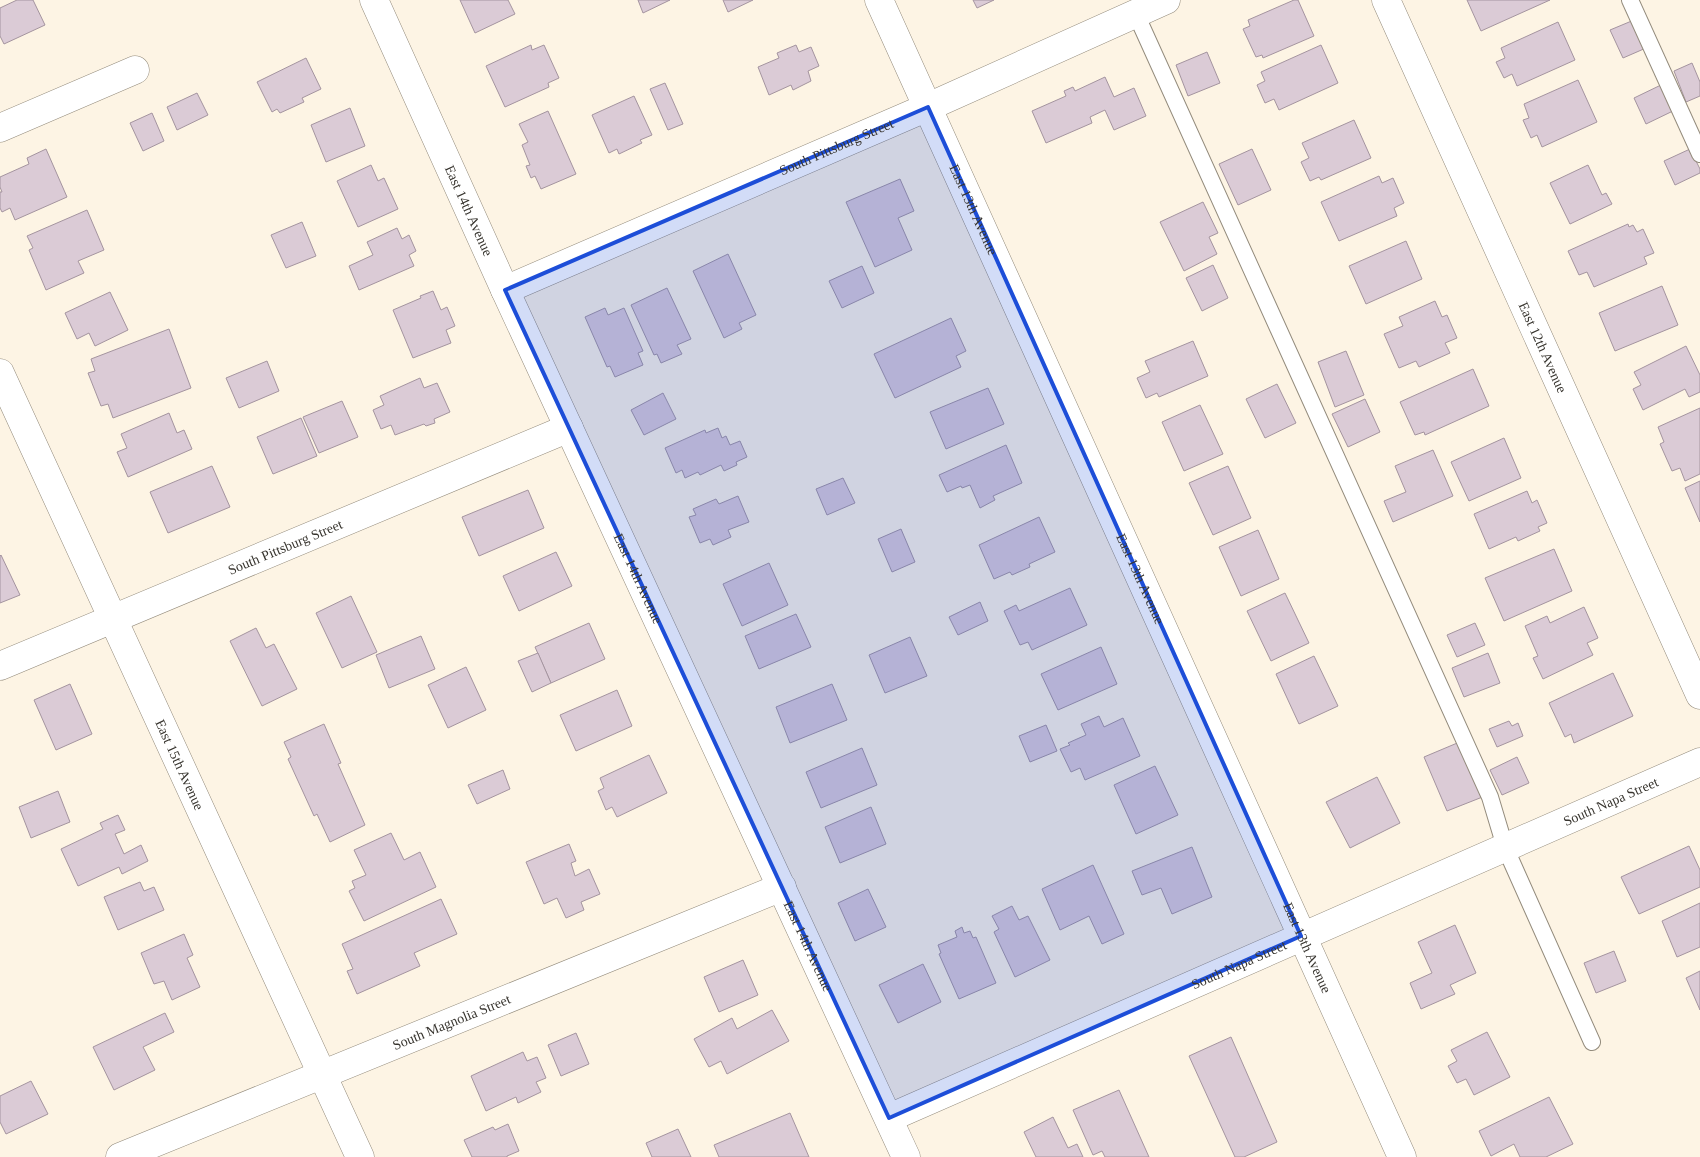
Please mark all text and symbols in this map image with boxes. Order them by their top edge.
street label: South Pittsburg Street [777,116,896,178]
street label: East 13th Avenue [946,162,1000,257]
street label: East 14th Avenue [442,163,496,258]
street label: East 12th Avenue [1515,300,1569,395]
street label: South Pittsburg Street [226,517,345,578]
street label: East 14th Avenue [611,531,665,626]
street label: East 13th Avenue [1113,531,1167,626]
street label: East 15th Avenue [152,717,207,812]
street label: South Napa Street [1561,774,1661,829]
street label: East 14th Avenue [781,899,835,994]
street label: East 13th Avenue [1280,900,1334,996]
street label: South Napa Street [1189,938,1289,992]
street label: South Magnolia Street [390,991,513,1053]

